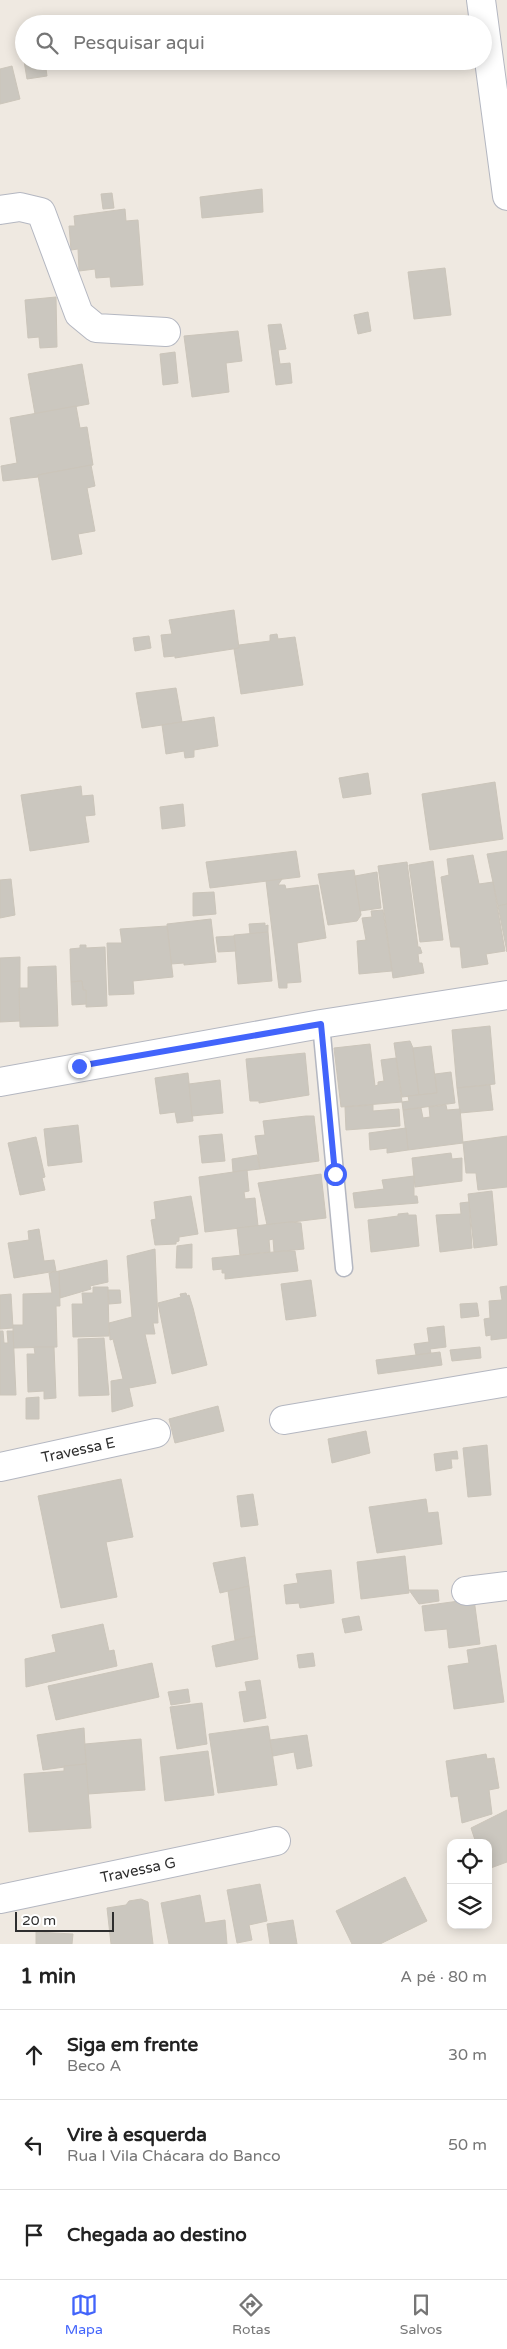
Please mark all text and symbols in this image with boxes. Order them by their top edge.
search box [15,15,492,70]
icon: search [33,29,61,57]
text: Pesquisar aqui [73,32,205,54]
route end [68,1055,91,1078]
route start [324,1163,347,1186]
street label: Travessa E [40,1433,117,1467]
map controls [447,1839,492,1929]
button: locate [447,1839,492,1884]
street label: Travessa G [99,1853,177,1887]
button: layers [447,1884,492,1929]
scale bar [15,1909,114,1932]
text: 20 m [22,1912,56,1929]
text: 1 min [20,1964,76,1989]
text: A pé · 80 m [400,1967,487,1987]
text: Siga em frente [67,2034,198,2056]
icon: ahead [20,2041,48,2069]
text: 30 m [448,2045,487,2065]
text: Beco A [67,2056,121,2076]
text: Vire à esquerda [67,2124,207,2146]
icon: left [20,2131,48,2159]
text: 50 m [448,2135,487,2155]
text: Rua I Vila Chácara do Banco [67,2146,281,2166]
icon: arrive [20,2221,48,2249]
text: Chegada ao destino [67,2224,247,2246]
tab: Mapa [65,2291,103,2338]
tab: Rotas [232,2291,270,2338]
tab: Salvos [400,2291,442,2338]

